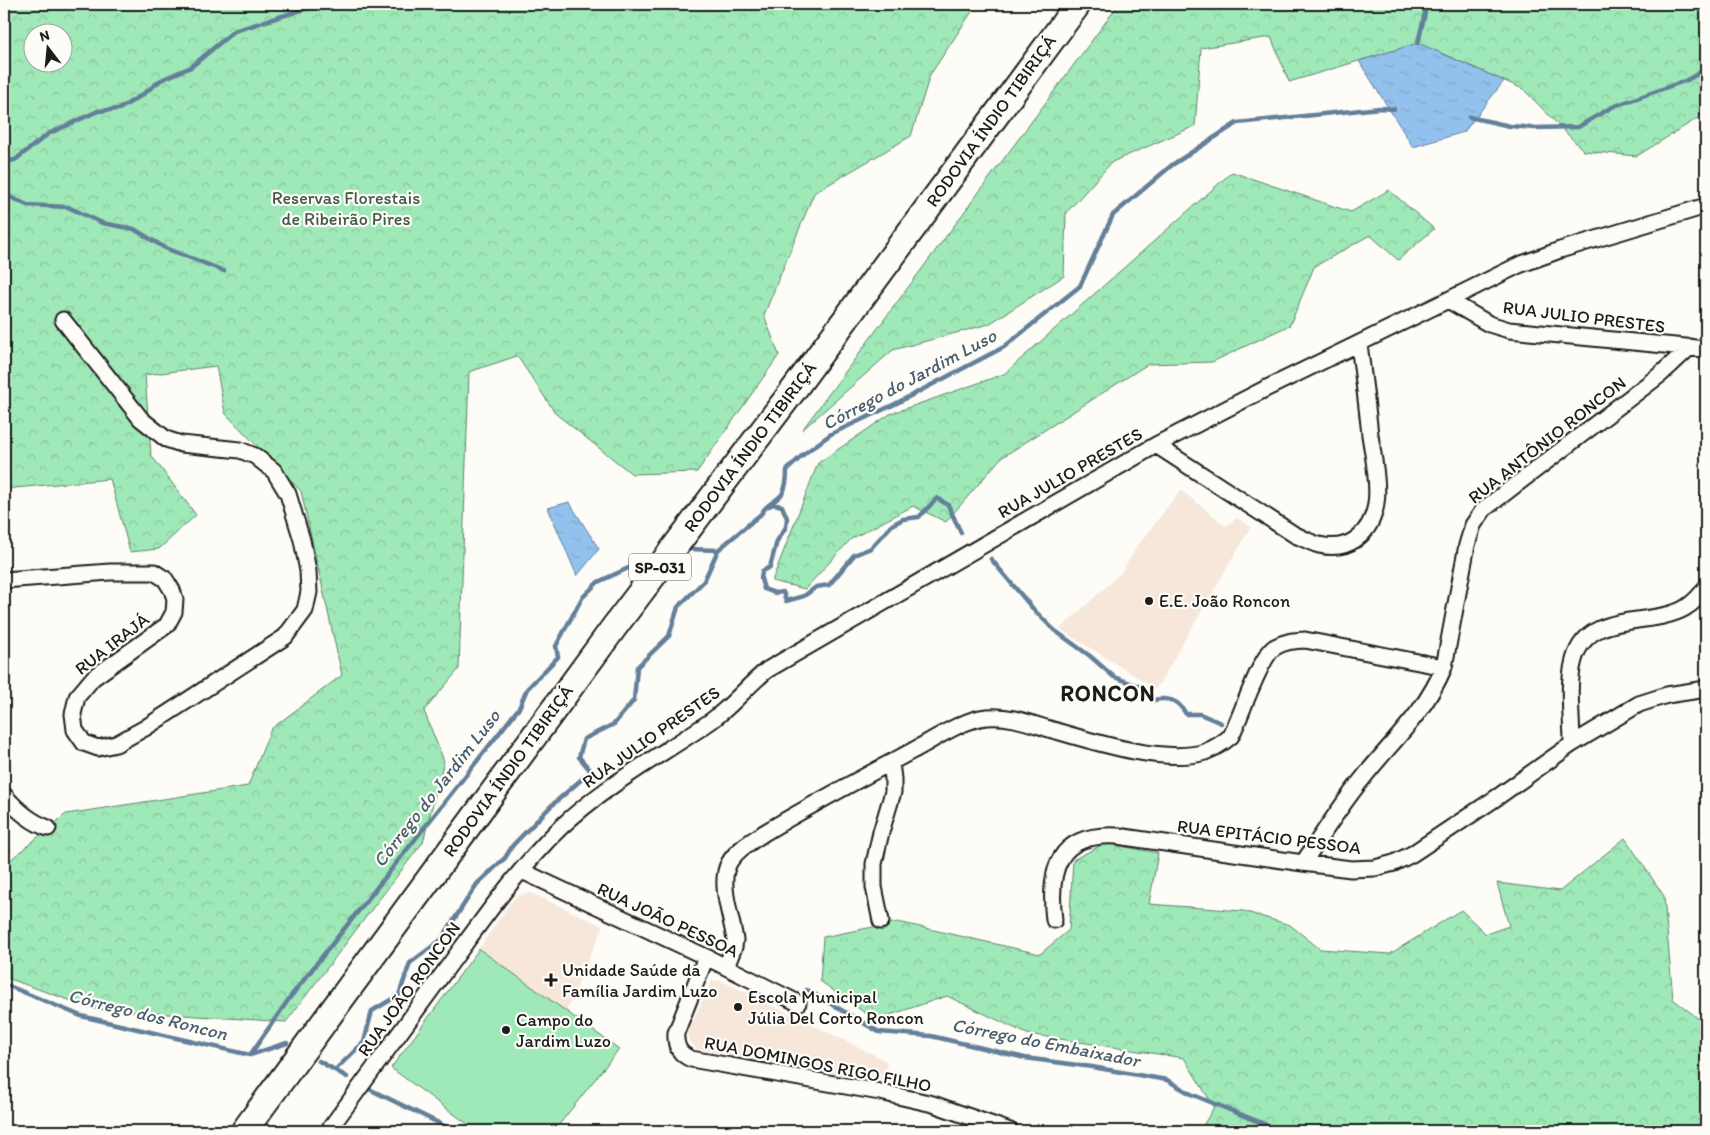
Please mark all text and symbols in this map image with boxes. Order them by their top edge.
north arrow [22,22,72,72]
text: N [38,27,51,45]
street label: RODOVIA ÍNDIO TIBIRIÇÁ [921,30,1061,211]
park label: Reservas Florestais de Ribeirão Pires [272,187,420,230]
street label: RUA JULIO PRESTES [1502,296,1666,338]
water label: Córrego do Jardim Luso [818,323,1001,435]
street label: RODOVIA ÍNDIO TIBIRIÇÁ [679,357,821,536]
street label: RUA ANTÔNIO RONCON [1464,372,1630,508]
street label: RUA JULIO PRESTES [994,423,1146,523]
road number: SP-031 [629,554,691,580]
place label: E.E. João Roncon [1159,590,1290,612]
marker: E.E. João Roncon [1143,595,1155,607]
street label: RUA IRAJÁ [71,608,154,680]
street label: RODOVIA ÍNDIO TIBIRIÇÁ [438,680,578,861]
district label: RONCON [1060,680,1156,707]
street label: RUA JULIO PRESTES [578,681,724,793]
water label: Córrego do Jardim Luso [368,704,506,872]
street label: RUA EPITÁCIO PESSOA [1176,815,1363,859]
street label: RUA JOÃO PESSOA [594,878,743,963]
street label: RUA JOÃO RONCON [353,917,465,1061]
place label: Unidade Saúde da Família Jardim Luzo [562,959,718,1002]
marker: Unidade Saúde da Família Jardim Luzo [544,973,558,987]
water label: Córrego dos Roncon [66,984,230,1046]
place label: Escola Municipal Júlia Del Corto Roncon [748,986,924,1029]
marker: Escola Municipal Júlia Del Corto Roncon [732,1001,744,1013]
place label: Campo do Jardim Luzo [516,1009,611,1052]
water label: Córrego do Embaixador [950,1013,1144,1072]
marker: Campo do Jardim Luzo [500,1024,512,1036]
street label: RUA DOMINGOS RIGO FILHO [703,1031,933,1097]

